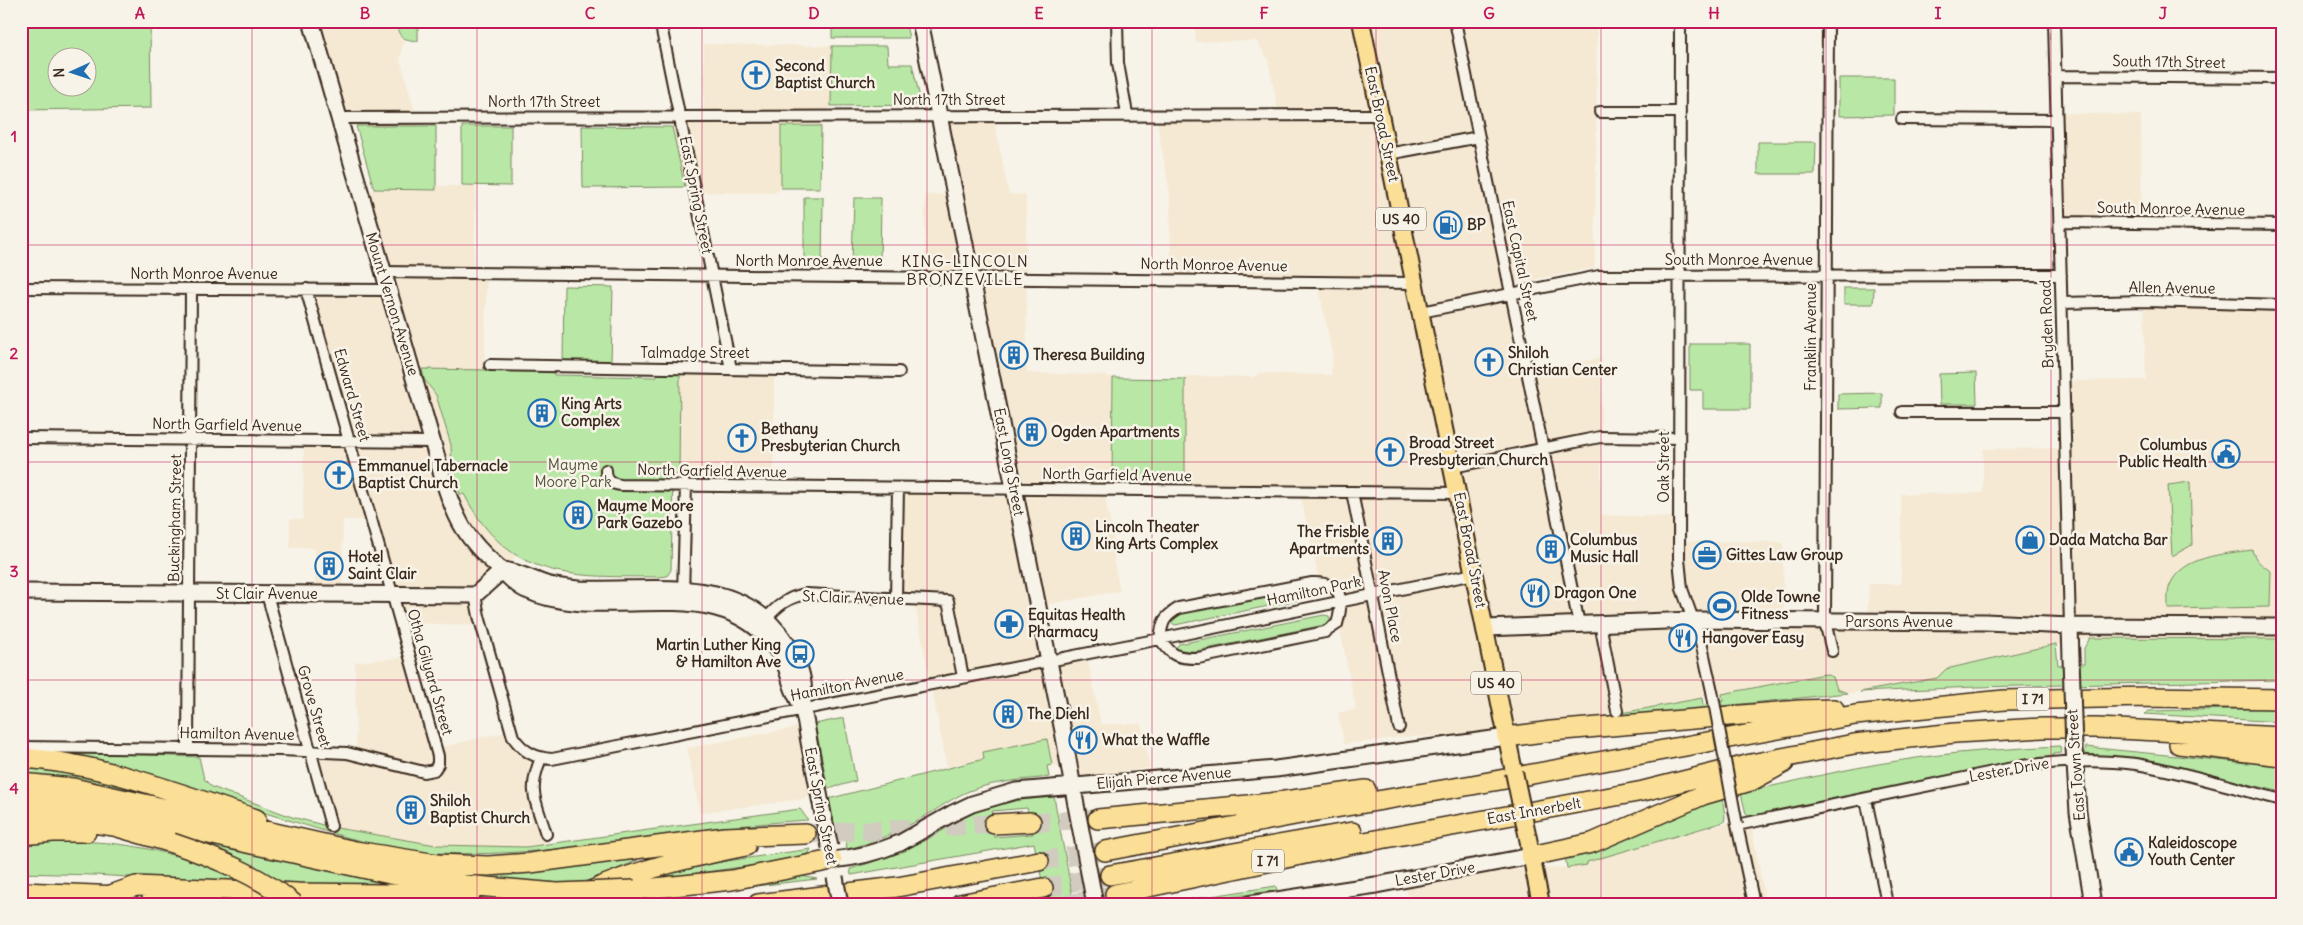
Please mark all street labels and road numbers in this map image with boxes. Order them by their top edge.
street label: South 17th Street [2112,51,2226,72]
street label: East Broad Street [1361,64,1404,183]
street label: North 17th Street [893,90,1005,109]
street label: North 17th Street [488,92,600,111]
street label: East Spring Street [676,134,717,255]
street label: South Monroe Avenue [2097,198,2245,219]
street label: East Capital Street [1498,199,1543,323]
road number: US 40 [1376,208,1426,230]
street label: Mount Vernon Avenue [362,230,423,378]
street label: South Monroe Avenue [1665,250,1813,269]
street label: North Monroe Avenue [735,251,883,270]
street label: North Monroe Avenue [1140,254,1288,275]
street label: North Monroe Avenue [130,264,278,283]
street label: Allen Avenue [2128,277,2216,298]
street label: Bryden Road [2035,279,2058,369]
street label: Franklin Avenue [1801,283,1820,391]
street label: Talmadge Street [640,343,750,362]
street label: Edward Street [330,346,375,444]
street label: East Long Street [990,406,1029,518]
street label: North Garfield Avenue [152,414,302,435]
street label: Oak Street [1654,431,1673,503]
street label: Buckingham Street [164,454,185,582]
street label: North Garfield Avenue [637,460,787,481]
street label: North Garfield Avenue [1042,464,1192,485]
street label: East Broad Street [1450,490,1491,610]
street label: Avon Place [1374,568,1407,644]
street label: Hamilton Park [1265,571,1363,610]
street label: St Clair Avenue [216,584,318,603]
street label: St Clair Avenue [802,586,904,609]
street label: Otha Gilyard Street [403,607,458,737]
street label: Parsons Avenue [1845,612,1953,631]
street label: Grove Street [294,663,335,749]
street label: Hamilton Avenue [789,664,905,705]
road number: US 40 [1471,671,1521,694]
road number: I 71 [2017,688,2049,711]
street label: East Town Street [2062,709,2089,822]
street label: Hamilton Avenue [179,723,295,744]
street label: East Spring Street [801,745,842,866]
street label: Lester Drive [1968,753,2050,786]
street label: Elijah Pierce Avenue [1096,762,1232,793]
street label: East Innerbelt [1485,793,1583,828]
road number: I 71 [1252,849,1284,872]
street label: Lester Drive [1394,857,1476,890]

